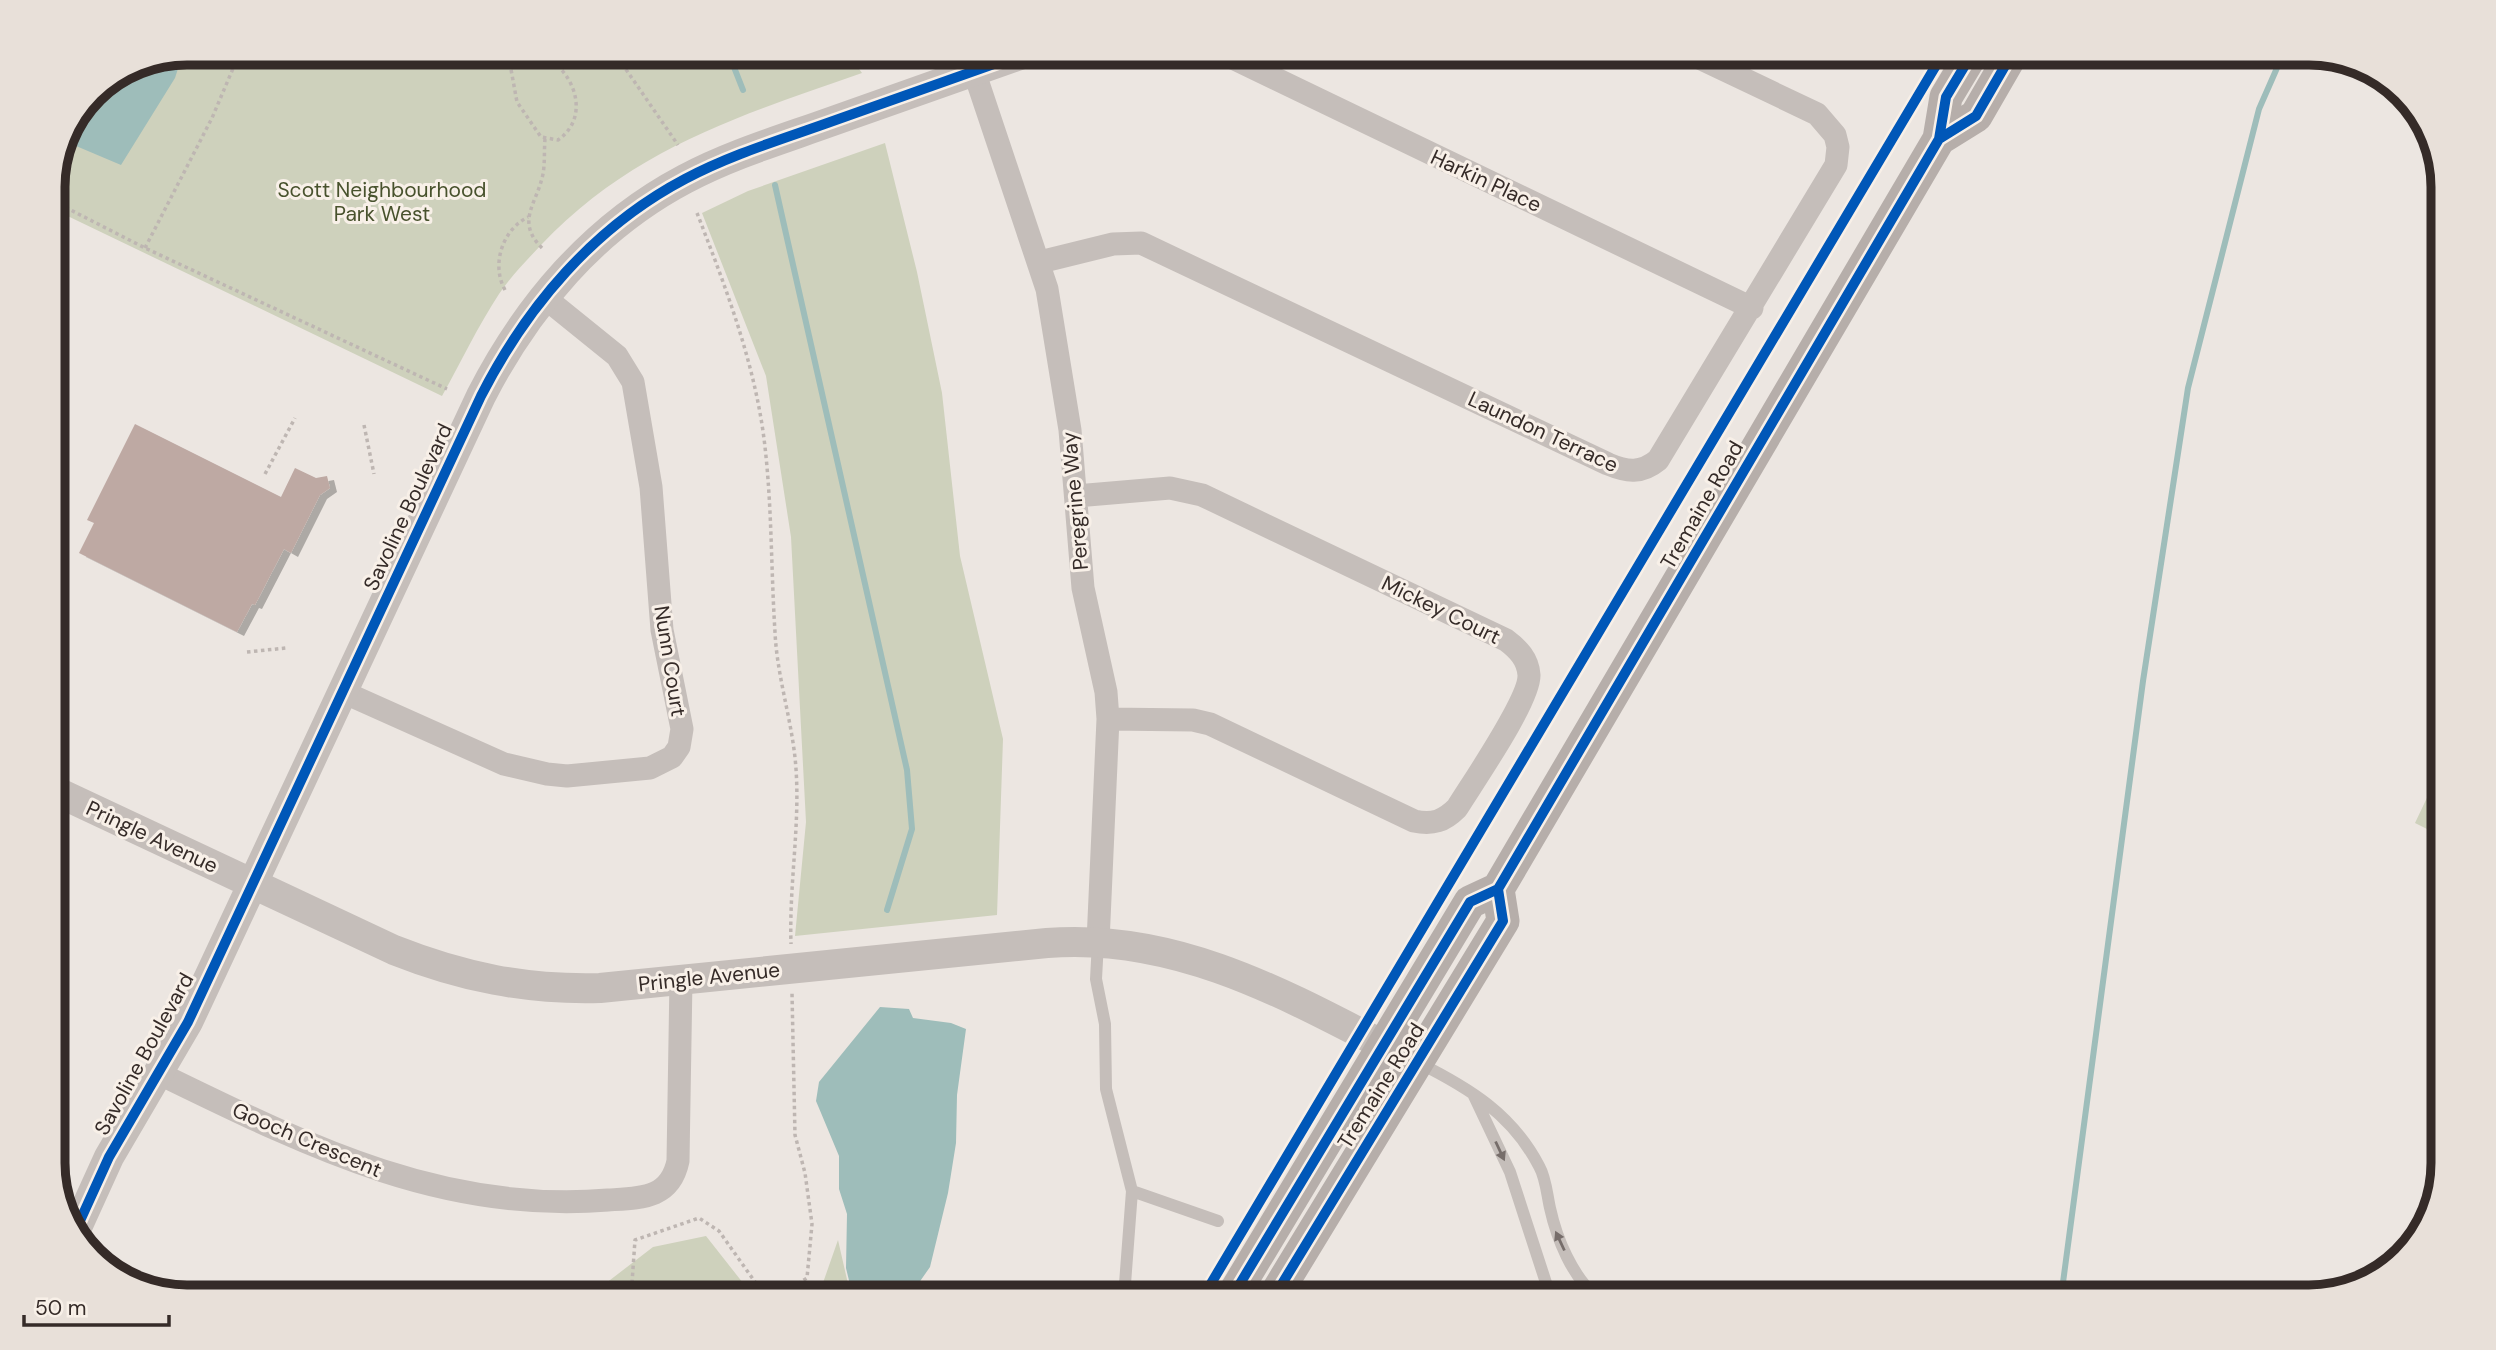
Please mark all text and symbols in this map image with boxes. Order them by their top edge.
street label: Harkin Place [1426,143,1546,219]
park label: Scott Neighbourhood Park West [277,176,487,228]
street label: Laundon Terrace [1463,385,1623,479]
street label: Savoline Boulevard [357,419,459,595]
street label: Peregrine Way [1055,430,1095,571]
street label: Tremaine Road [1654,436,1750,574]
street label: Mickey Court [1377,569,1505,651]
street label: Nunn Court [647,604,693,718]
street label: Pringle Avenue [82,794,222,880]
street label: Pringle Avenue [637,956,781,998]
street label: Savoline Boulevard [88,968,200,1140]
street label: Tremaine Road [1331,1018,1431,1154]
street label: Gooch Crescent [228,1096,386,1184]
one-way arrow [1494,1141,1505,1161]
one-way arrow [1554,1231,1566,1251]
scale bar [24,1284,170,1328]
text: 50 m [35,1294,86,1322]

